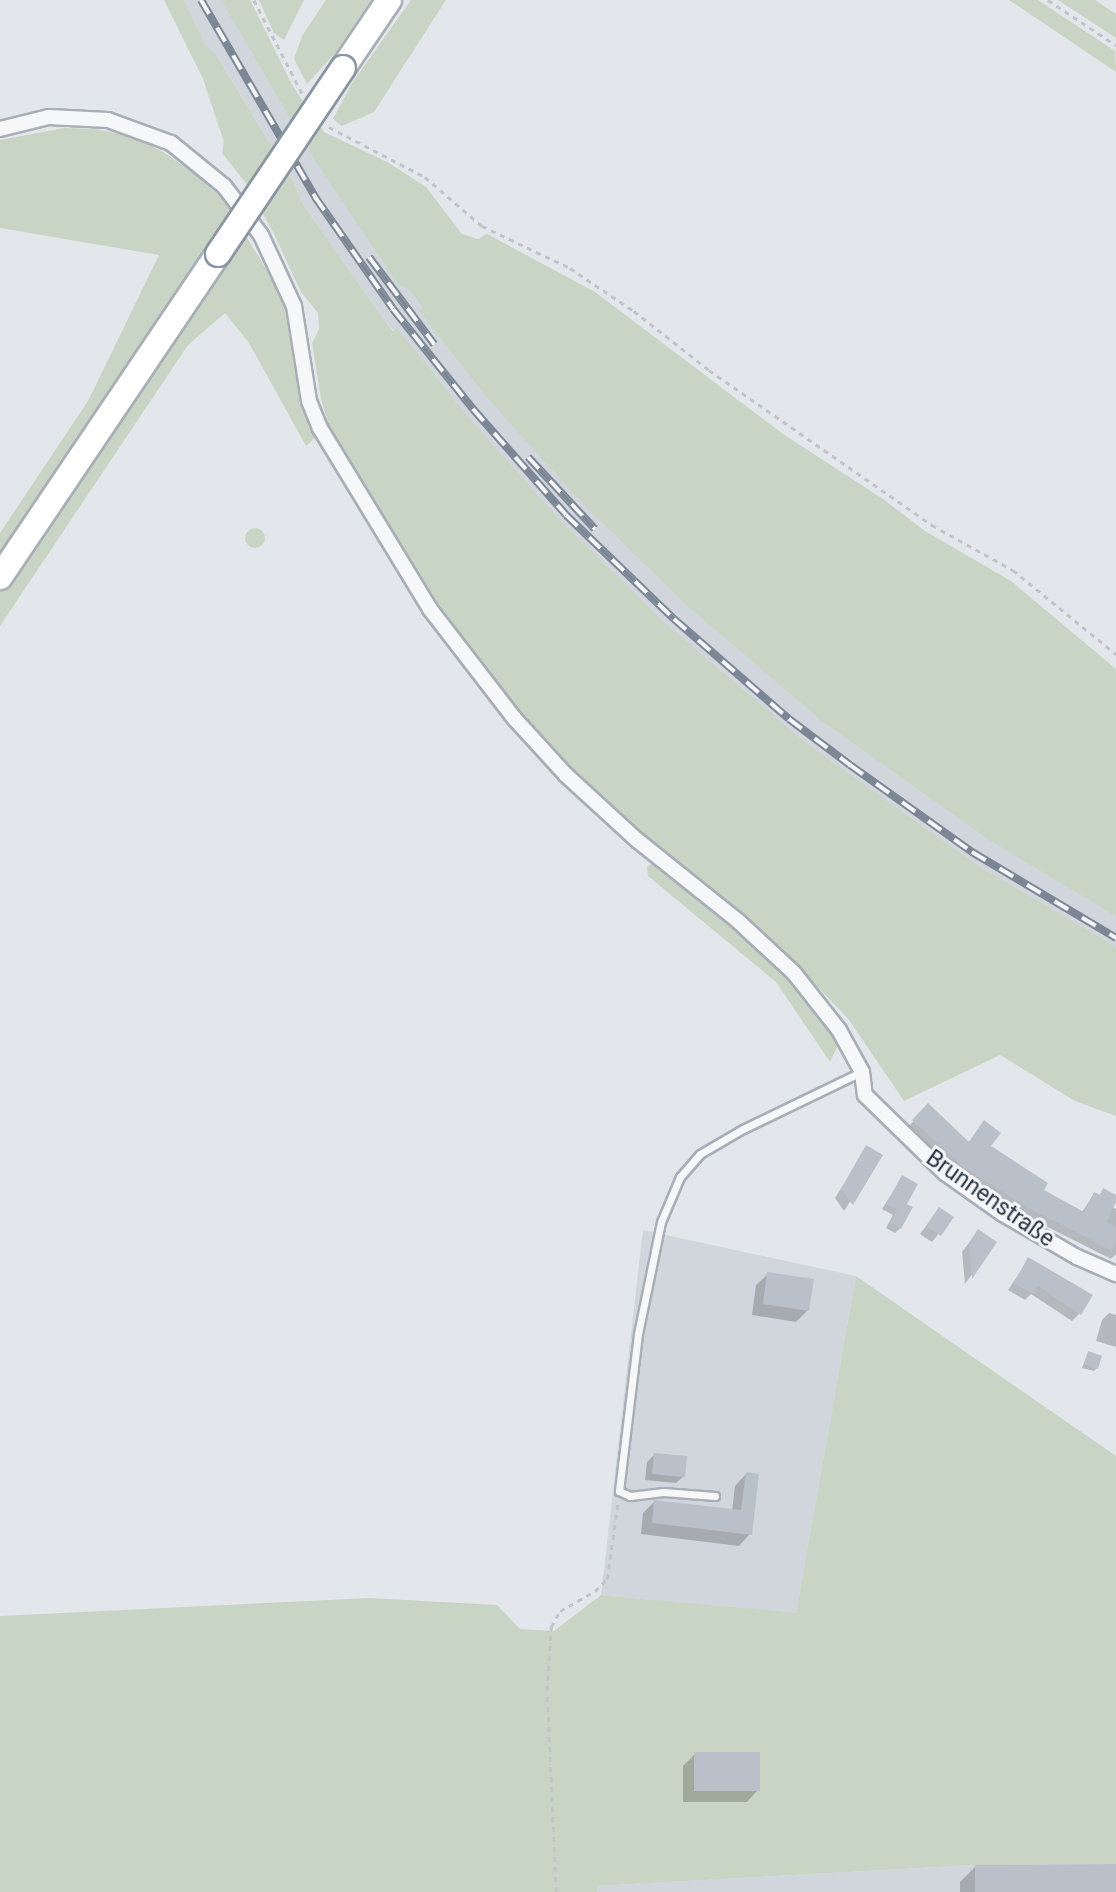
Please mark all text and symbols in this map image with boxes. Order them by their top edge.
street label: Brunnenstraße [921,1145,1059,1253]

